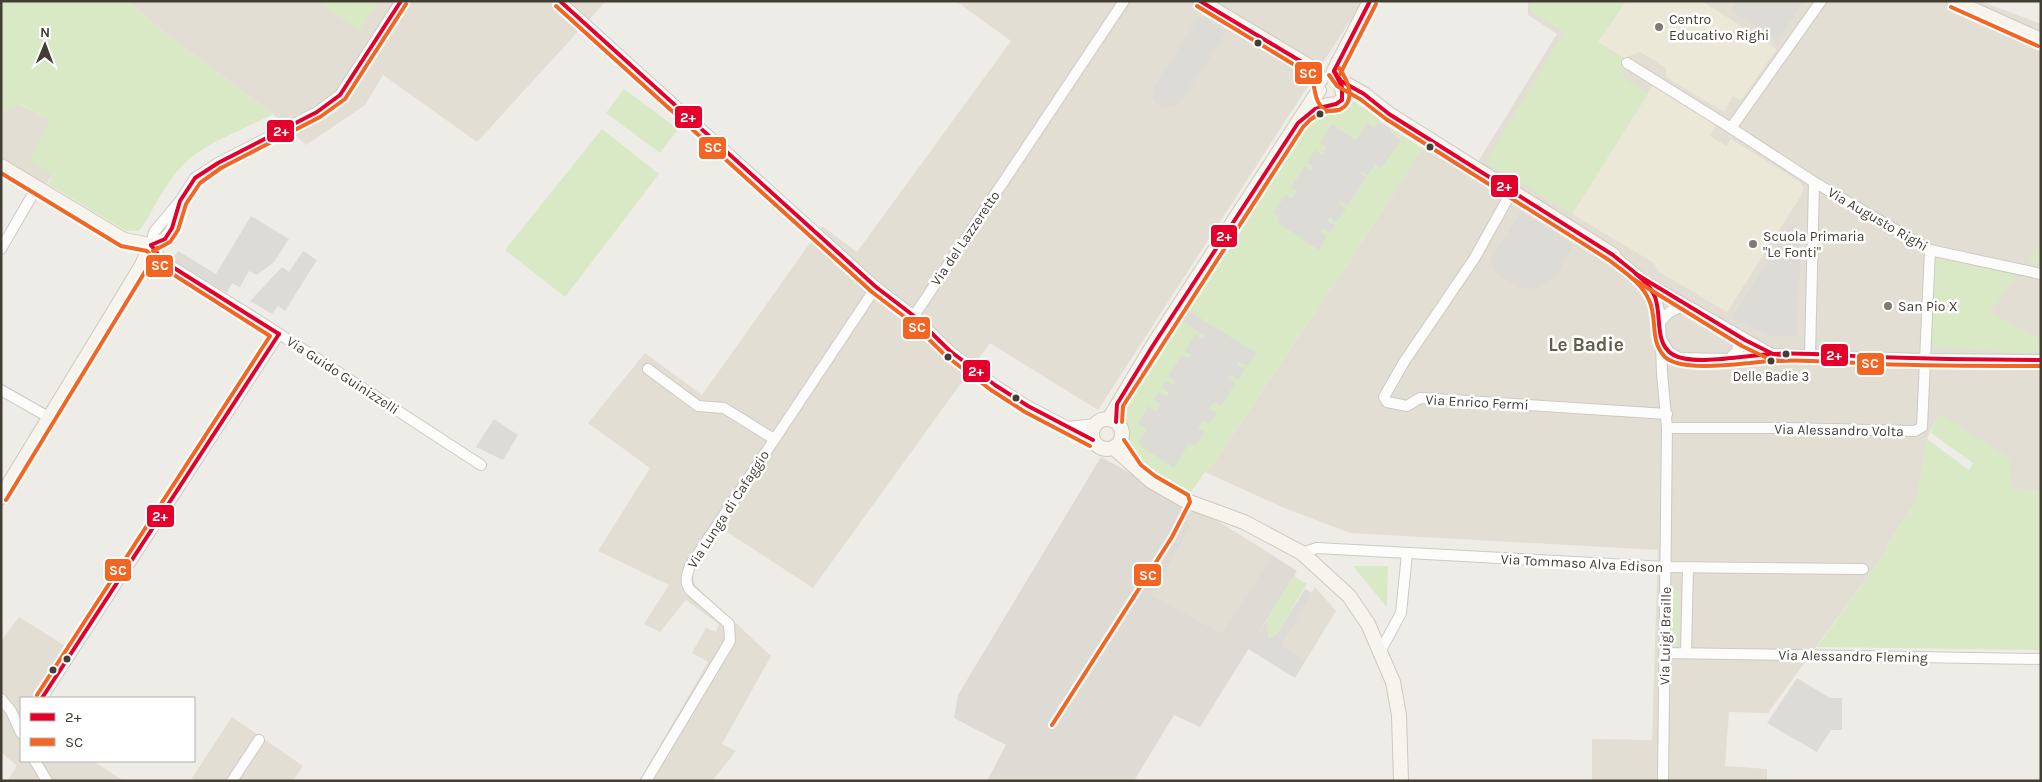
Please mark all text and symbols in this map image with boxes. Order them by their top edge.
place label: Centro Educativo Righi [1669,11,1769,44]
north arrow [20,20,70,70]
marker: Centro Educativo Righi [1653,21,1665,33]
text: N [40,24,50,41]
unlabelled marker [1253,38,1263,48]
line badge: SC [1294,61,1323,85]
text: SC [1299,65,1317,82]
line badge: 2+ [674,105,703,129]
text: 2+ [680,109,696,126]
unlabelled marker [1315,109,1325,119]
line badge: 2+ [266,119,295,143]
text: 2+ [273,123,289,140]
line badge: SC [698,136,727,160]
text: SC [704,139,722,156]
unlabelled marker [1425,142,1435,152]
line badge: 2+ [1490,174,1519,198]
text: 2+ [1496,178,1512,195]
street label: Via Augusto Righi [1825,184,1931,255]
street label: Via del Lazzeretto [927,188,1003,289]
line badge: 2+ [1210,224,1238,248]
text: 2+ [1216,228,1232,245]
place label: Scuola Primaria "Le Fonti" [1763,228,1865,261]
marker: Scuola Primaria "Le Fonti" [1747,238,1759,250]
line badge: SC [145,254,174,278]
text: SC [151,257,169,274]
place label: San Pio X [1898,298,1958,315]
marker: San Pio X [1882,300,1894,312]
line badge: SC [902,316,931,340]
text: SC [908,319,926,336]
street label: Via Guido Guinizzelli [283,333,402,418]
district label: Le Badie [1548,334,1624,356]
line badge: 2+ [1820,343,1849,367]
text: 2+ [1826,347,1842,364]
unlabelled marker [1781,349,1791,359]
unlabelled marker [943,352,953,362]
line badge: SC [1856,352,1885,376]
text: SC [1861,355,1879,372]
marker: Delle Badie 3 [1766,356,1776,366]
line badge: 2+ [962,359,991,383]
text: 2+ [968,363,984,380]
place label: Delle Badie 3 [1733,369,1809,384]
street label: Via Enrico Fermi [1425,391,1529,414]
unlabelled marker [1011,393,1021,403]
street label: Via Alessandro Volta [1774,421,1904,440]
street label: Via Lunga di Cafaggio [684,447,773,572]
line badge: 2+ [146,504,175,528]
text: 2+ [152,508,168,525]
street label: Via Tommaso Alva Edison [1500,551,1664,576]
line badge: SC [104,558,132,582]
text: SC [109,562,127,579]
line badge: SC [1133,563,1162,587]
text: SC [1139,567,1157,584]
street label: Via Luigi Braille [1656,587,1675,685]
street label: Via Alessandro Fleming [1778,647,1928,666]
unlabelled marker [62,654,72,664]
unlabelled marker [48,665,58,675]
legend [20,697,195,762]
text: 2+ [65,708,82,726]
text: SC [65,733,83,751]

